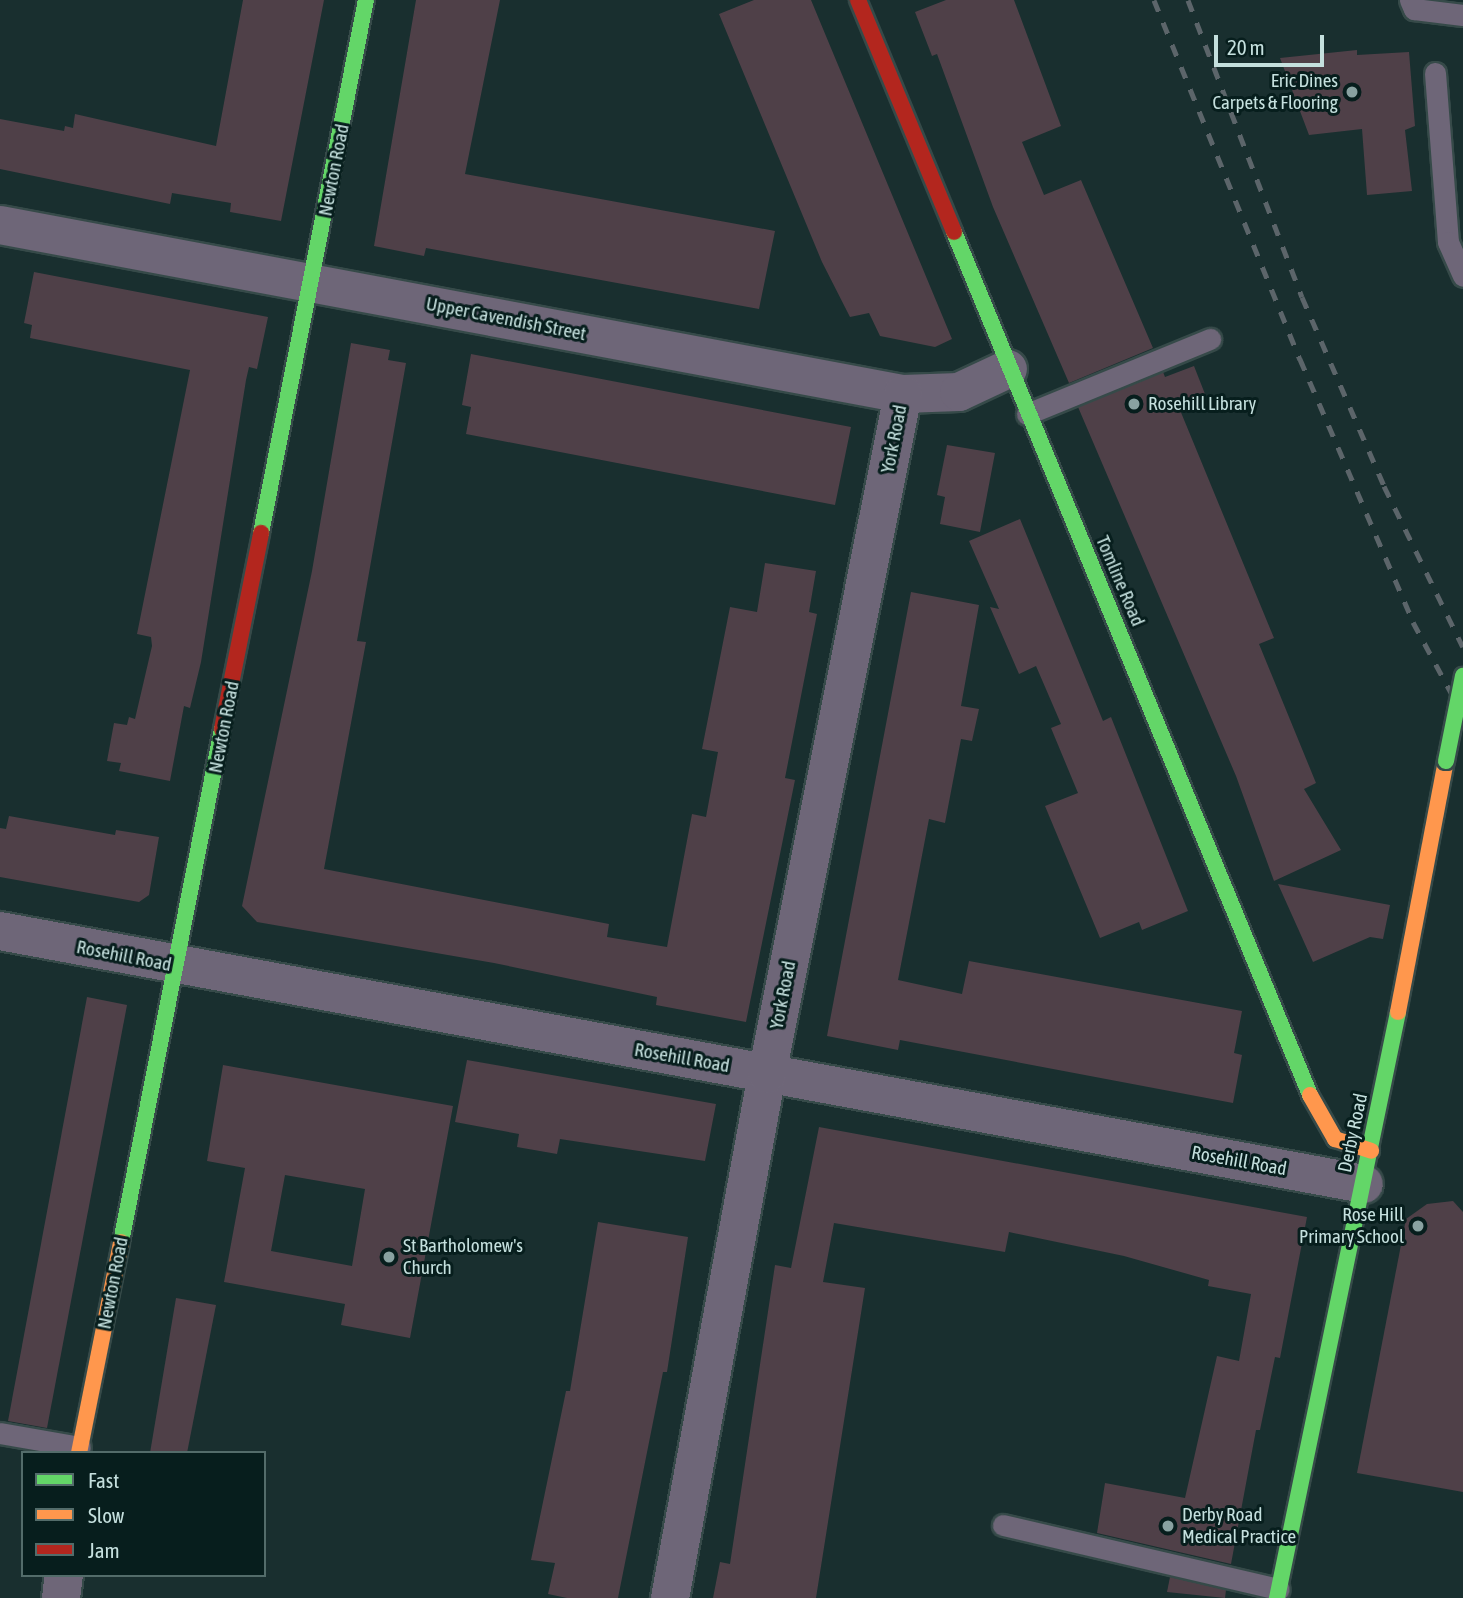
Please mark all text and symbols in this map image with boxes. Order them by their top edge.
scale bar [1218,21,1328,65]
text: 20 m [1227,35,1265,59]
place label: Eric Dines Carpets & Flooring [1212,70,1338,114]
marker: Eric Dines Carpets & Flooring [1344,84,1360,100]
street label: Newton Road [314,122,354,218]
street label: Upper Cavendish Street [424,292,588,346]
place label: Rosehill Library [1148,393,1256,415]
marker: Rosehill Library [1126,396,1142,412]
street label: York Road [876,403,912,475]
street label: Tomline Road [1091,532,1149,630]
street label: Newton Road [204,679,244,775]
street label: Rosehill Road [75,936,173,976]
street label: York Road [765,959,801,1031]
street label: Rosehill Road [633,1038,731,1078]
street label: Derby Road [1333,1091,1373,1175]
street label: Rosehill Road [1190,1141,1288,1181]
place label: Rose Hill Primary School [1299,1204,1404,1248]
marker: Rose Hill Primary School [1410,1218,1426,1234]
street label: Newton Road [93,1235,133,1331]
place label: St Bartholomew's Church [403,1235,523,1279]
marker: St Bartholomew's Church [381,1249,397,1265]
legend [21,1451,266,1577]
text: Fast [88,1468,119,1492]
text: Slow [88,1503,124,1527]
place label: Derby Road Medical Practice [1182,1504,1296,1548]
marker: Derby Road Medical Practice [1160,1518,1176,1534]
text: Jam [88,1538,120,1562]

